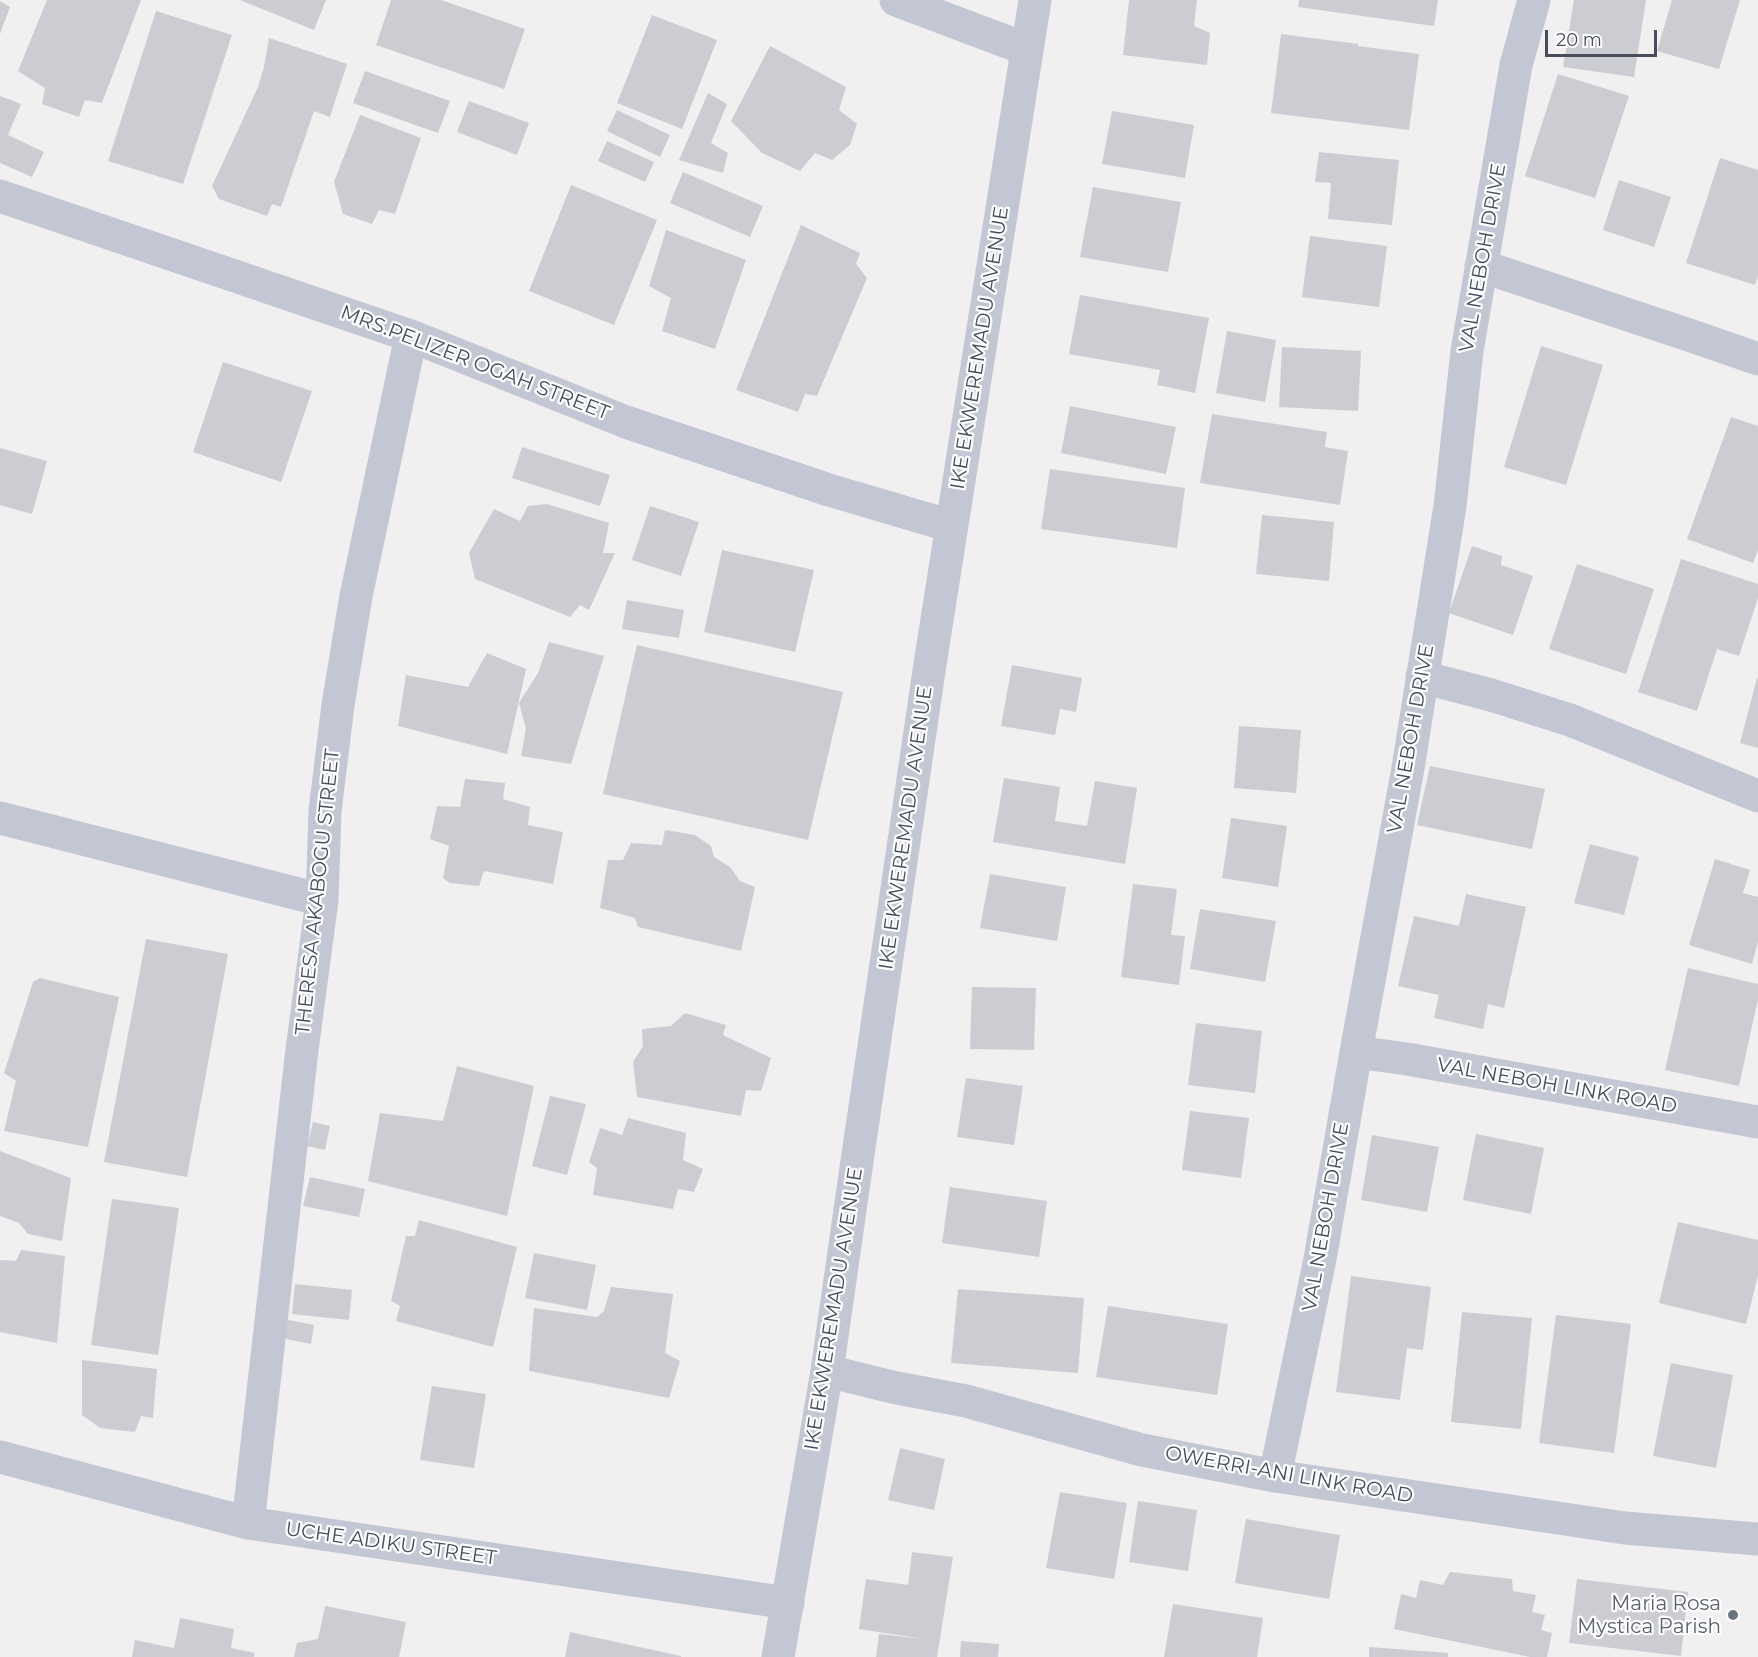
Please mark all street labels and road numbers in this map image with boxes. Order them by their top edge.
street label: VAL NEBOH DRIVE [1455,162,1511,354]
street label: IKE EKWEREMADU AVENUE [946,205,1014,491]
street label: MRS.PELIZER OGAH STREET [337,300,613,426]
street label: VAL NEBOH DRIVE [1383,643,1439,835]
street label: IKE EKWEREMADU AVENUE [874,685,938,971]
street label: THERESA AKABOGU STREET [291,748,345,1036]
street label: VAL NEBOH LINK ROAD [1435,1053,1679,1119]
street label: VAL NEBOH DRIVE [1298,1121,1354,1313]
street label: IKE EKWEREMADU AVENUE [800,1166,868,1452]
street label: OWERRI-ANI LINK ROAD [1163,1441,1415,1509]
street label: UCHE ADIKU STREET [284,1517,498,1571]

